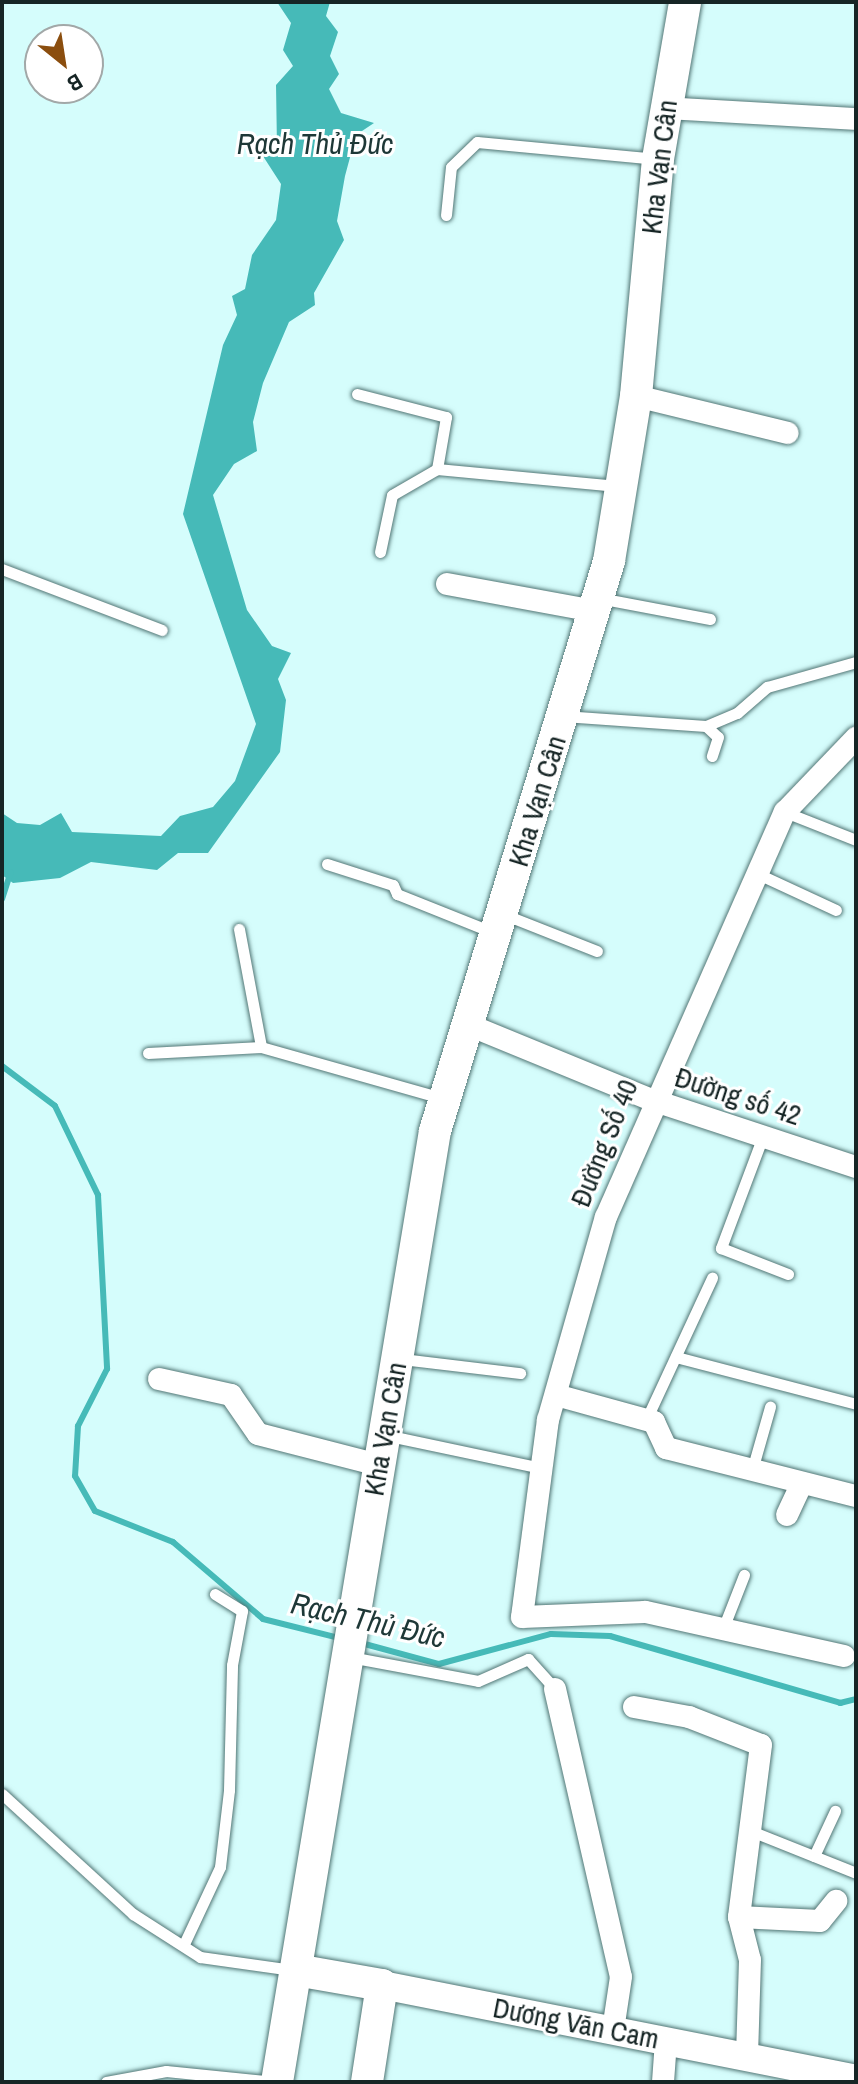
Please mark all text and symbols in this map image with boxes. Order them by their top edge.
north arrow [24,24,104,104]
text: B [62,67,88,99]
street label: Kha Vạn Cân [634,98,684,236]
water label: Rạch Thủ Đức [236,125,394,161]
street label: Kha Vạn Cân [501,732,573,870]
street label: Đường số 42 [671,1060,805,1132]
street label: Đường Số 40 [563,1075,645,1211]
street label: Kha Vạn Cân [357,1360,413,1498]
water label: Rạch Thủ Đức [287,1585,449,1655]
street label: Dương Văn Cam [490,1990,662,2056]

